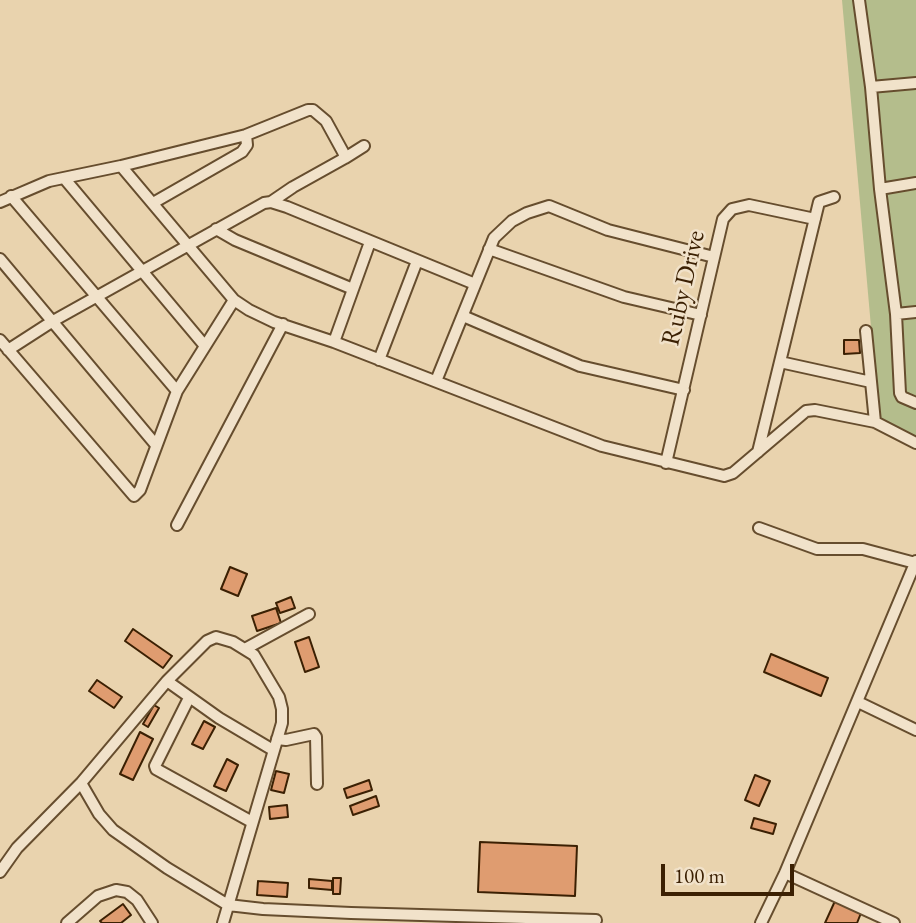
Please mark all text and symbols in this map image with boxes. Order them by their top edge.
street label: Ruby Drive [656,227,712,349]
scale bar [664,850,797,894]
text: 100 m [674,862,725,889]

